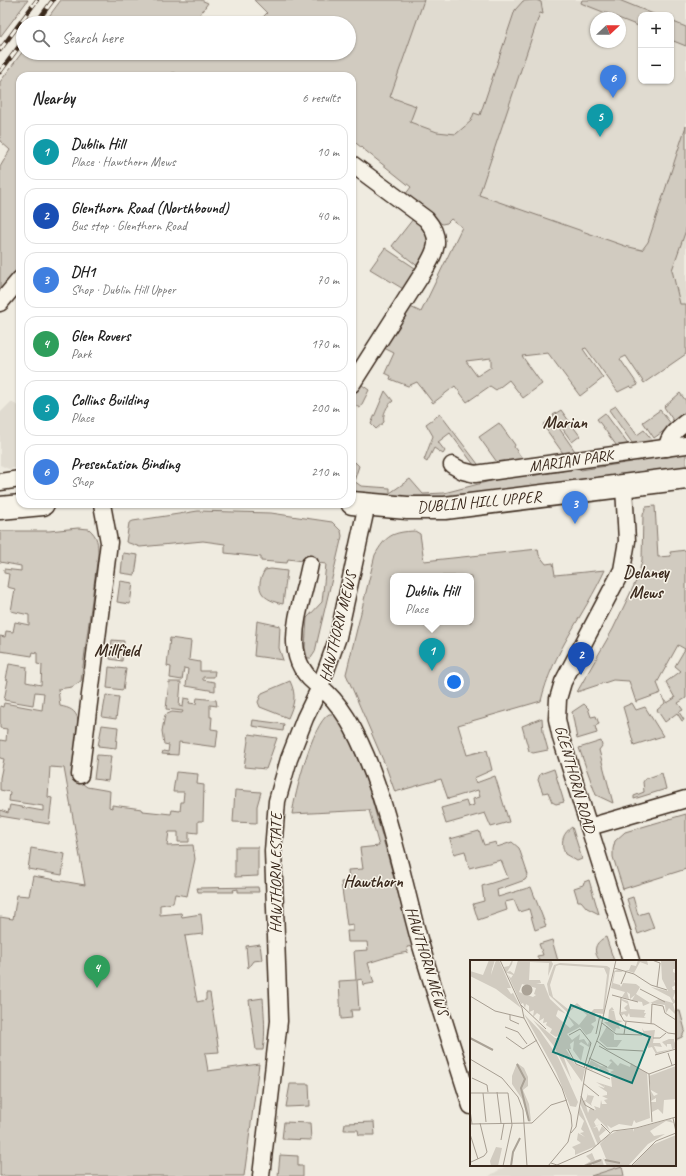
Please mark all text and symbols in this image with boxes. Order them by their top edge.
north arrow [590,12,626,48]
map controls [638,12,674,84]
button: + [638,12,674,48]
search box [16,16,356,60]
icon: search [30,27,52,49]
text: Search here [62,29,123,48]
button: − [638,48,674,84]
pin: 6 [600,65,626,98]
text: Nearby [32,88,75,109]
text: 6 results [302,90,340,106]
pin: 5 [587,104,613,137]
text: Dublin Hill [71,135,125,154]
text: 1 [43,144,49,160]
text: 10 m [317,144,339,160]
text: Place · Hawthorn Mews [71,154,175,170]
text: Glenthorn Road (Northbound) [71,199,229,218]
text: 2 [43,208,49,224]
text: 40 m [317,208,339,224]
text: Bus stop · Glenthorn Road [71,218,187,234]
text: DH1 [71,263,95,282]
text: 3 [43,272,49,288]
text: 70 m [317,272,339,288]
text: Shop · Dublin Hill Upper [71,282,176,298]
text: Glen Rovers [71,327,130,346]
text: 4 [43,336,49,352]
text: 170 m [311,336,339,352]
text: Park [71,346,92,362]
text: Collins Building [71,391,148,410]
text: 5 [43,400,49,416]
text: 200 m [311,400,339,416]
text: Place [71,410,94,426]
district label: Marian [543,412,588,433]
street label: MARIAN PARK [528,445,617,477]
text: Presentation Binding [71,455,180,474]
text: 6 [43,464,49,480]
text: 210 m [311,464,339,480]
text: Shop [71,474,93,490]
street label: DUBLIN HILL UPPER [416,486,544,517]
pin: 3 [562,491,588,524]
district label: Delaney Mews [623,562,671,603]
street label: HAWTHORN MEWS [315,568,362,684]
popup [390,573,474,625]
text: Dublin Hill [405,582,459,601]
text: Place [405,601,428,617]
pin: 1 [419,638,445,671]
district label: Millfield [94,640,143,661]
pin: 2 [568,642,594,675]
your location [444,672,464,692]
street label: GLENTHORN ROAD [550,723,600,837]
street label: HAWTHORN ESTATE [266,811,286,933]
district label: Hawthorn [343,871,404,892]
street label: HAWTHORN MEWS [401,904,454,1020]
pin: 4 [84,955,110,988]
inset map [470,960,676,1166]

